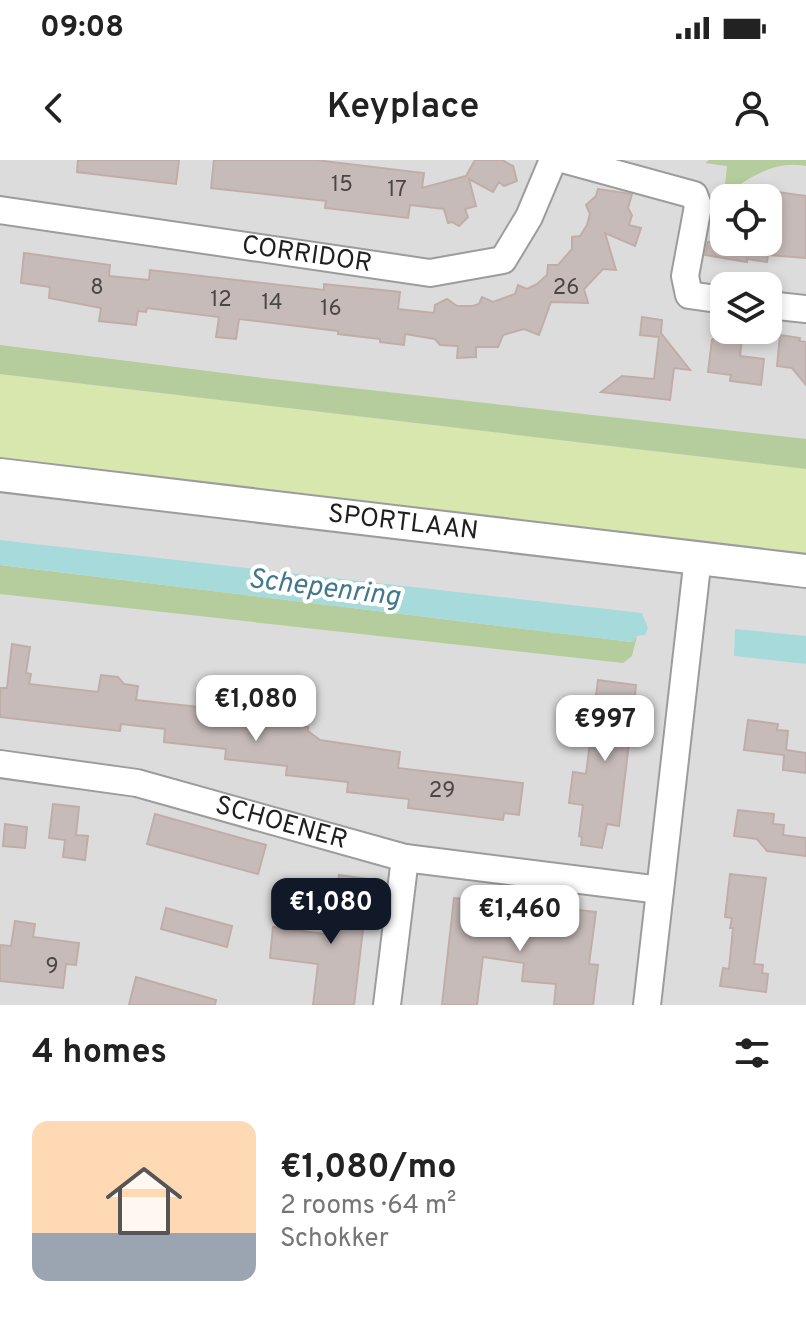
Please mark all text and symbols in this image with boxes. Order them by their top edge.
text: 09:08 [40,10,124,47]
text: Keyplace [327,85,479,131]
icon: back [32,86,76,130]
icon: person [730,86,774,130]
house number: 15 [331,172,353,199]
house number: 17 [387,177,407,204]
map controls [710,184,782,344]
button: locate [710,184,782,256]
street label: CORRIDOR [240,229,374,281]
button: layers [710,272,782,344]
house number: 8 [90,275,104,302]
house number: 26 [553,275,579,302]
house number: 12 [210,287,232,314]
house number: 14 [261,290,283,317]
house number: 16 [320,296,342,323]
street label: SPORTLAAN [326,498,480,548]
water label: Schepenring [246,562,403,616]
pin: €1,080 [191,675,321,743]
text: €1,080 [214,684,298,717]
pin: €997 [558,695,652,763]
text: €997 [574,704,636,737]
house number: 29 [429,778,455,805]
street label: SCHOENER [211,789,351,857]
pin: €1,080 [266,878,396,946]
pin: €1,460 [455,885,585,953]
text: €1,080 [289,887,373,920]
text: €1,460 [478,894,562,927]
house number: 9 [45,954,59,981]
icon: filters [730,1031,774,1075]
text: 4 homes [32,1032,167,1075]
text: €1,080/mo [280,1147,457,1190]
icon: home [96,1153,192,1249]
text: 2 rooms · 64 m² [280,1190,456,1223]
text: Schokker [280,1223,389,1256]

